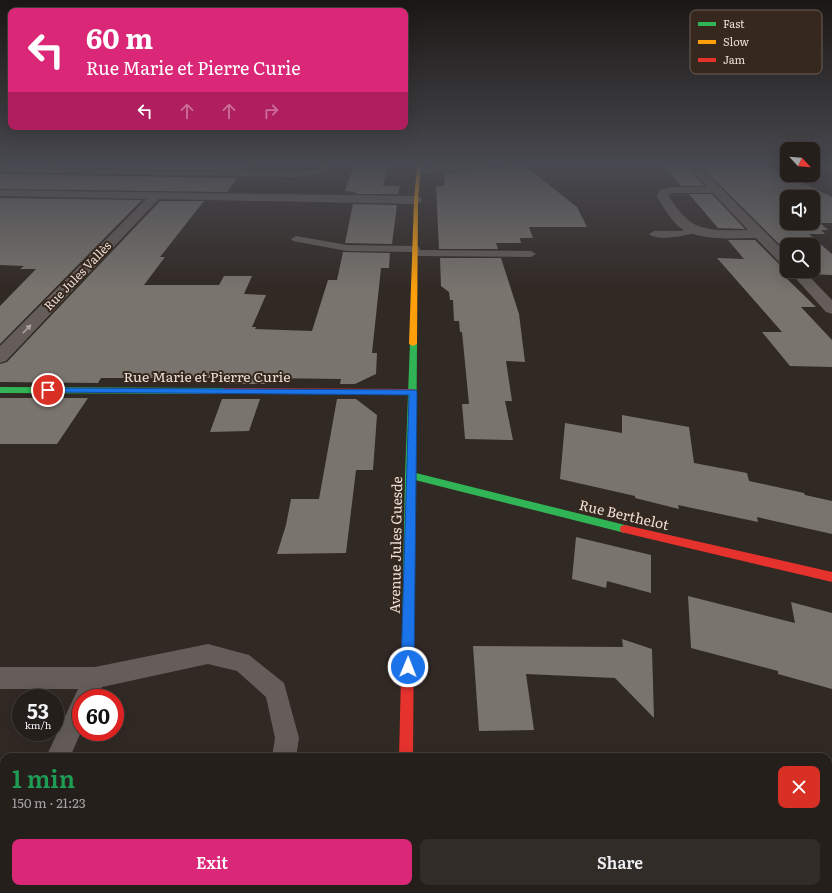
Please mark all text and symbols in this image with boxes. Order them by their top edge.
legend [690,10,822,74]
text: Fast [723,15,745,31]
text: 60 m [86,16,153,58]
icon: left [20,24,72,76]
text: Slow [723,33,749,49]
text: Jam [723,51,746,67]
text: Rue Marie et Pierre Curie [86,54,301,81]
icon: left [134,100,156,122]
icon: ahead [176,100,198,122]
icon: ahead [218,100,240,122]
icon: right [260,100,282,122]
north arrow [780,142,820,182]
map controls [780,142,820,278]
button: sound [780,190,820,230]
street label: Rue Jules Vallès [40,236,115,314]
button: search [780,238,820,278]
one-way arrow [22,324,32,334]
street label: Rue Marie et Pierre Curie [124,366,290,386]
pin [31,373,65,407]
icon: arrive [37,379,59,401]
street label: Avenue Jules Guesde [384,476,406,614]
street label: Rue Berthelot [577,494,671,534]
position arrow [387,646,429,688]
speed limit sign: 60 [72,689,124,741]
text: 53 [27,695,49,725]
text: km/h [25,717,51,732]
text: 1 min [12,760,75,795]
button: close [778,766,820,808]
text: 150 m · 21:23 [12,793,86,812]
button: Exit [12,839,412,885]
button: Share [420,839,820,885]

